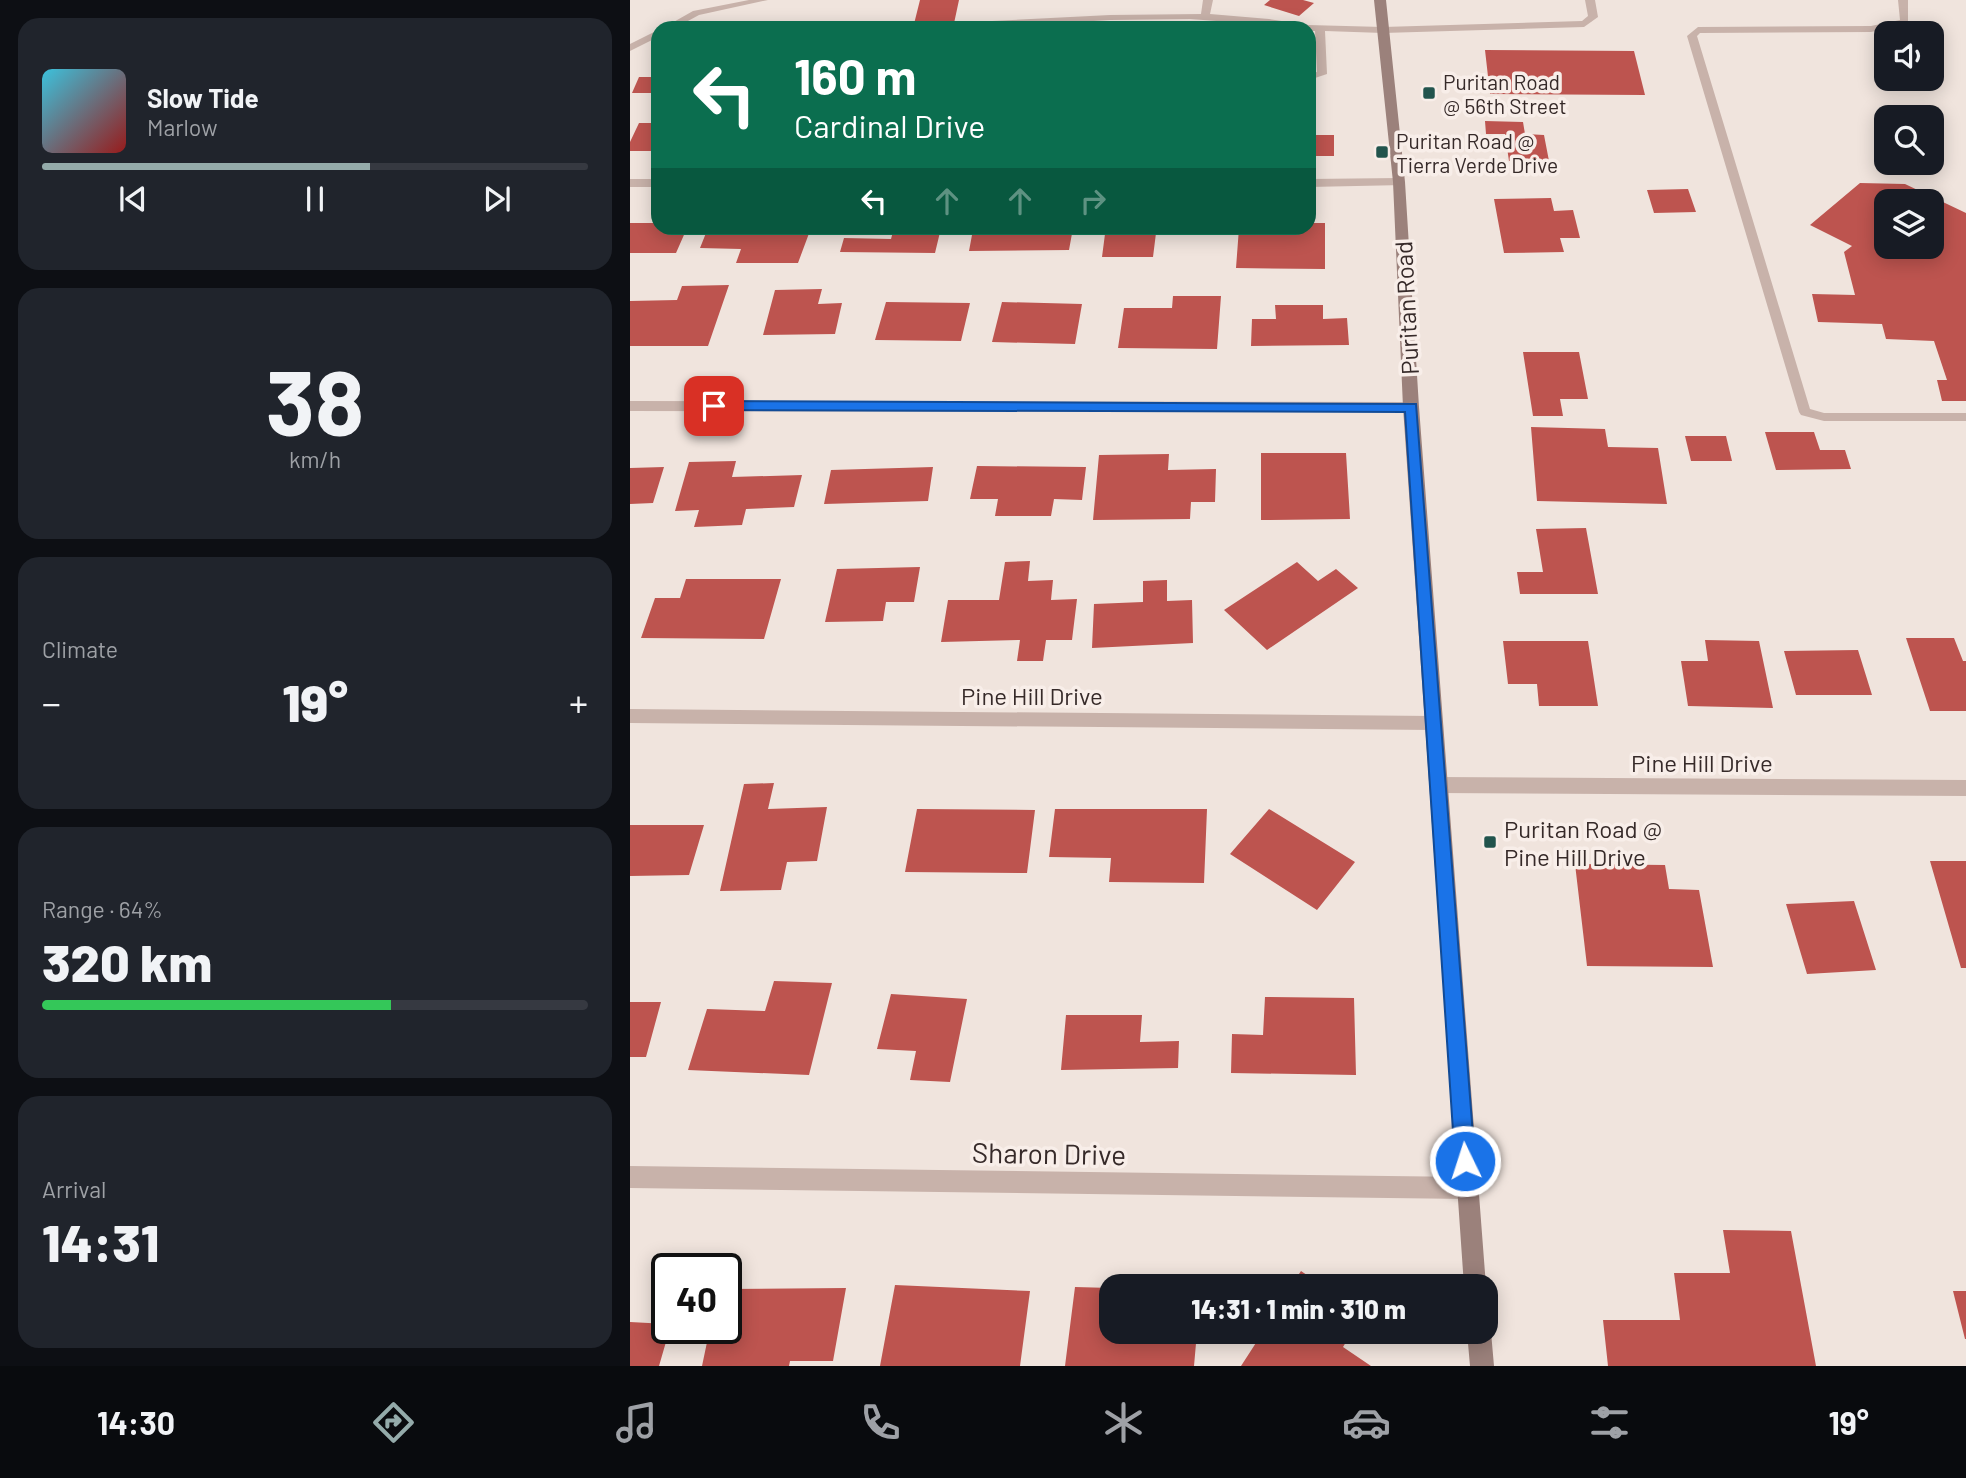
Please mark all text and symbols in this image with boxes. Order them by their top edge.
map controls [1874,21,1944,259]
button: sound [1874,21,1944,91]
text: 160 m [794,46,916,105]
icon: left [679,49,770,140]
place label: Puritan Road @ 56th Street [1443,69,1567,118]
text: Slow Tide [147,82,259,113]
marker: Puritan Road @ 56th Street [1421,85,1437,101]
button: search [1874,105,1944,175]
text: Cardinal Drive [794,106,985,144]
text: Marlow [147,113,218,141]
place label: Puritan Road @ Tierra Verde Drive [1396,128,1558,177]
marker: Puritan Road @ Tierra Verde Drive [1374,144,1390,160]
icon: previous [114,180,152,218]
icon: pause [296,180,334,218]
icon: next [478,180,516,218]
icon: left [855,182,893,220]
icon: ahead [928,182,966,220]
icon: ahead [1001,182,1039,220]
icon: right [1074,182,1112,220]
button: layers [1874,189,1944,259]
street label: Puritan Road [1388,240,1424,376]
text: 38 [266,345,364,454]
pin [684,376,744,436]
icon: arrive [695,387,733,425]
text: km/h [289,445,341,473]
text: Climate [42,635,118,663]
text: 19° [282,670,348,732]
text: − [42,679,61,725]
text: + [569,679,588,725]
street label: Pine Hill Drive [961,681,1103,710]
street label: Pine Hill Drive [1631,748,1773,777]
place label: Puritan Road @ Pine Hill Drive [1504,814,1662,871]
marker: Puritan Road @ Pine Hill Drive [1482,834,1498,850]
text: Range · 64% [42,895,163,923]
text: 320 km [42,930,212,992]
position arrow [1428,1124,1502,1198]
street label: Sharon Drive [972,1135,1126,1171]
text: Arrival [42,1175,106,1203]
text: 14:31 [42,1210,159,1272]
speed limit sign: 40 [651,1253,742,1344]
text: 14:31 · 1 min · 310 m [1191,1293,1406,1324]
icon: directions [369,1398,418,1447]
icon: music [612,1398,661,1447]
icon: phone [856,1398,905,1447]
icon: climate [1099,1398,1148,1447]
icon: car [1342,1398,1391,1447]
icon: filters [1585,1398,1634,1447]
text: 14:30 [97,1403,175,1441]
text: 19° [1829,1403,1869,1441]

